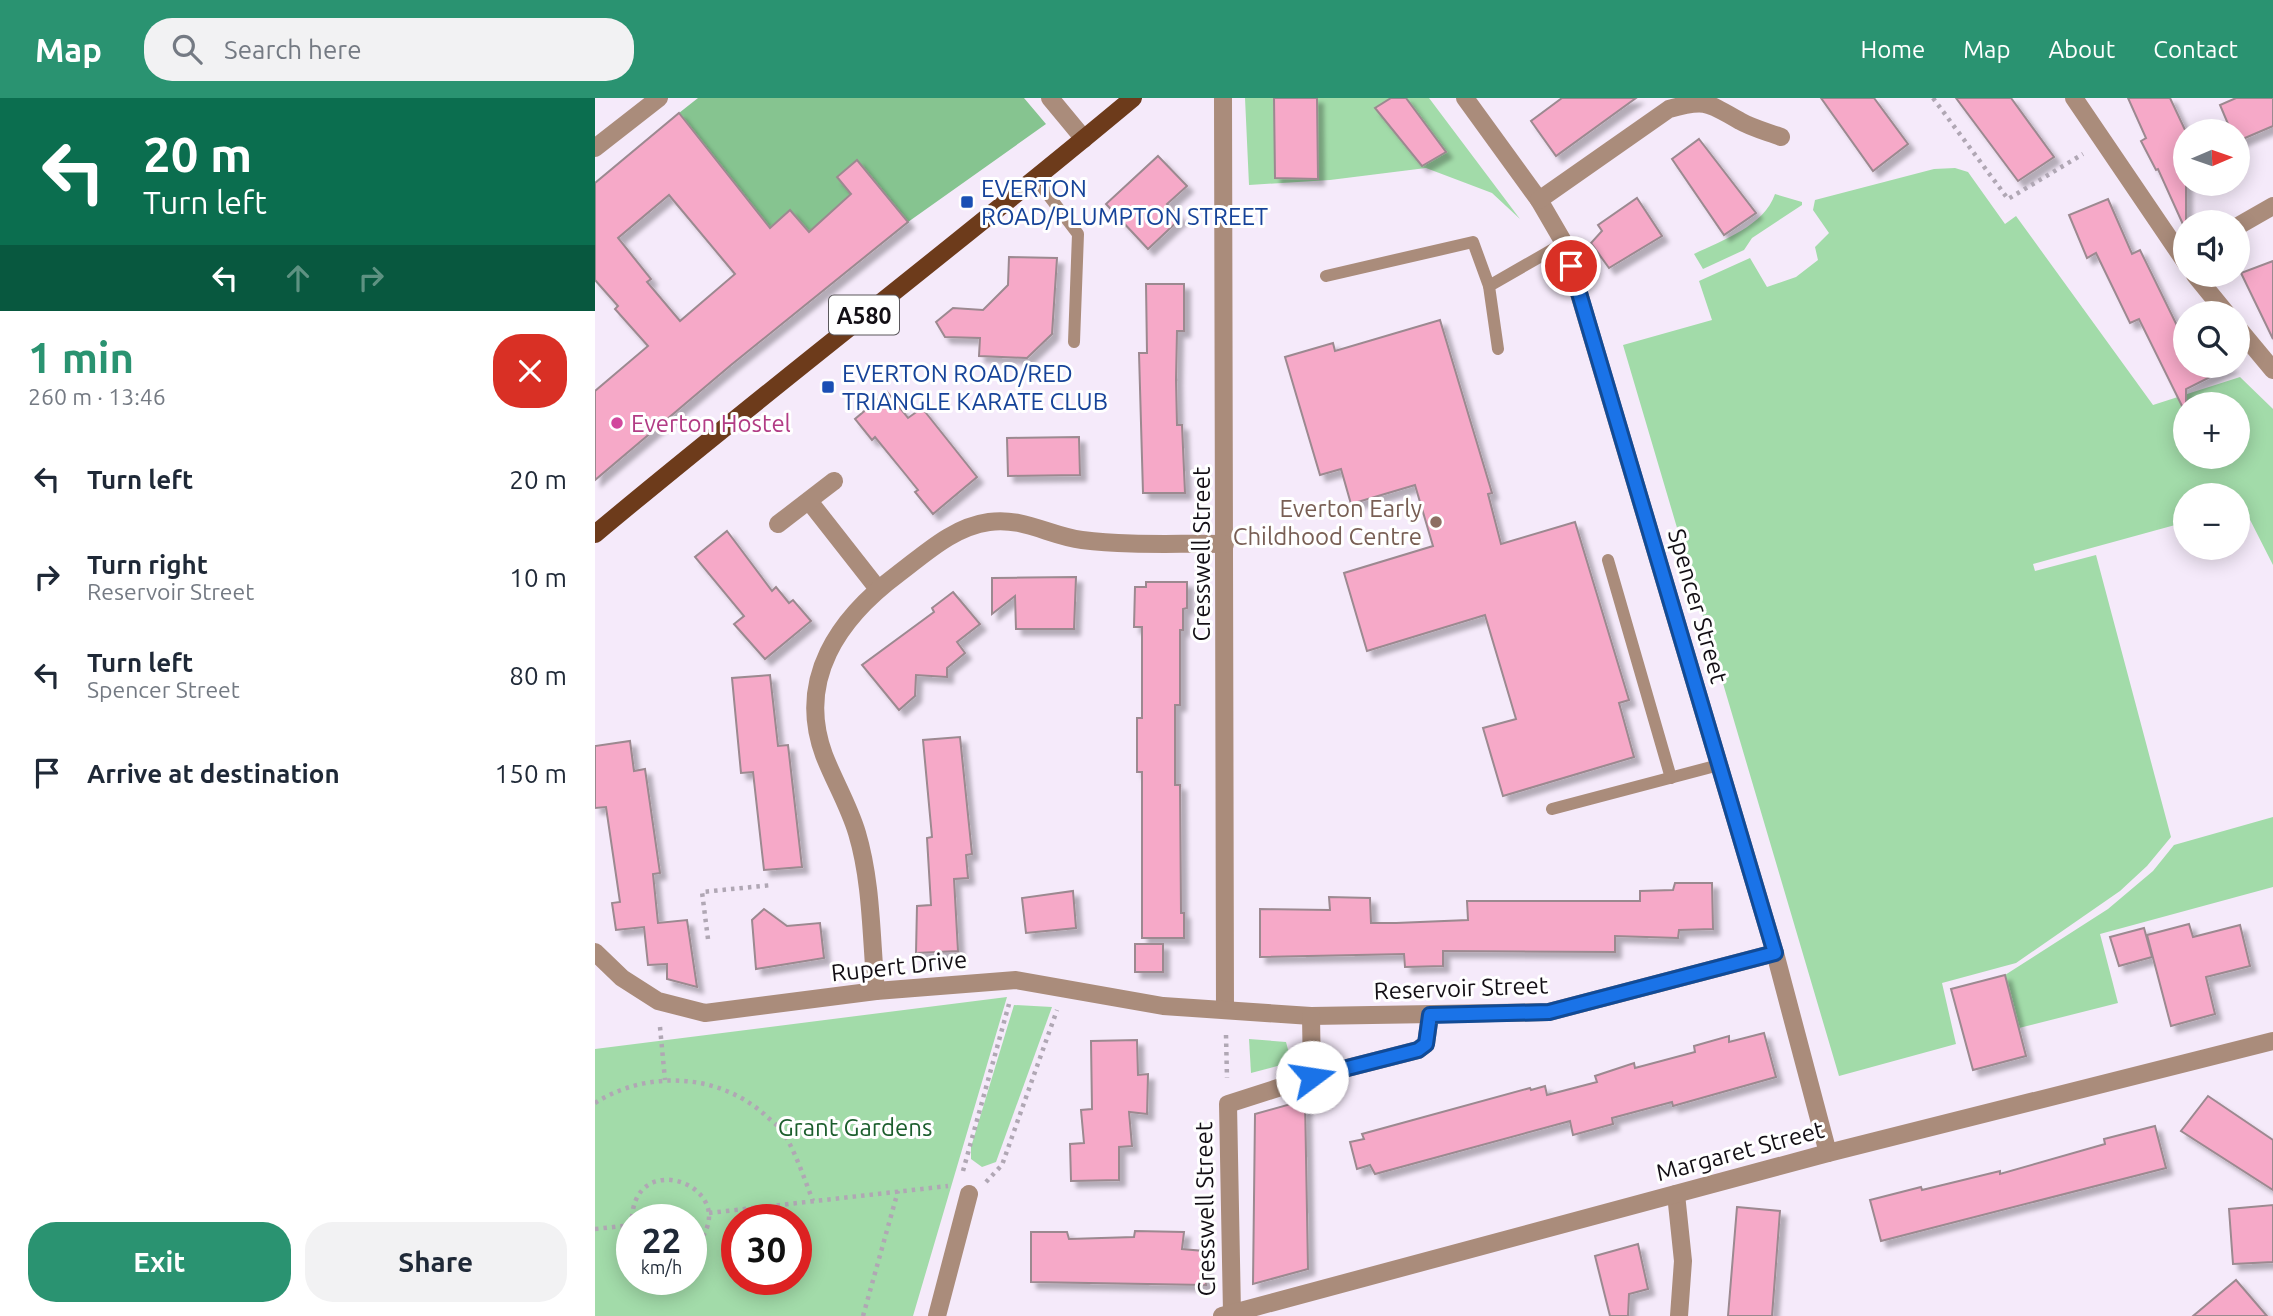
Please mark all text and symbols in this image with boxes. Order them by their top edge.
search box [144,18,634,81]
icon: search [168,30,206,68]
text: Map [35,31,102,68]
text: Search here [224,35,362,64]
text: Home [1860,36,1925,63]
text: Map [1963,36,2010,63]
text: About [2048,36,2115,63]
text: Contact [2153,36,2238,63]
north arrow [2173,119,2251,196]
map controls [2173,119,2250,560]
icon: left [28,126,119,217]
text: 20 m [143,126,252,181]
place label: EVERTON ROAD/PLUMPTON STREET [981,175,1268,230]
text: Turn left [143,184,267,220]
marker: EVERTON ROAD/PLUMPTON STREET [959,194,975,210]
button: sound [2173,210,2250,287]
pin [1541,236,1601,296]
icon: arrive [1552,247,1590,285]
icon: left [206,259,244,297]
icon: ahead [279,259,317,297]
icon: right [352,259,390,297]
road number: A580 [829,296,899,334]
button: search [2173,301,2250,378]
text: 1 min [28,334,134,381]
button: close [493,334,567,408]
place label: EVERTON ROAD/RED TRIANGLE KARATE CLUB [842,360,1108,415]
marker: EVERTON ROAD/RED TRIANGLE KARATE CLUB [820,379,836,395]
text: 260 m · 13:46 [28,384,166,409]
button: + [2173,392,2250,469]
place label: Everton Hostel [631,410,791,437]
marker: Everton Hostel [609,415,625,431]
icon: left [28,460,66,498]
text: Turn left [87,465,193,494]
text: 20 m [509,465,567,494]
street label: Cresswell Street [1188,466,1215,641]
button: − [2173,483,2250,560]
place label: Everton Early Childhood Centre [1233,495,1422,550]
marker: Everton Early Childhood Centre [1428,514,1444,530]
street label: Spencer Street [1663,526,1733,687]
text: Turn right [87,550,208,579]
icon: right [28,558,66,596]
text: 10 m [509,563,567,592]
text: Reservoir Street [87,579,254,604]
text: Turn left [87,648,193,677]
icon: left [28,656,66,694]
text: 80 m [509,661,567,690]
text: Spencer Street [87,677,240,702]
icon: arrive [28,754,66,792]
text: Arrive at destination [87,759,340,788]
text: 150 m [495,759,567,788]
street label: Rupert Drive [830,945,968,987]
street label: Reservoir Street [1373,971,1549,1005]
position arrow [1275,1040,1349,1114]
park label: Grant Gardens [778,1114,932,1141]
street label: Margaret Street [1653,1115,1827,1186]
street label: Cresswell Street [1190,1121,1220,1297]
speed limit sign: 30 [721,1204,812,1295]
text: 22 [642,1220,681,1260]
button: Exit [28,1222,291,1302]
button: Share [305,1222,567,1302]
text: km/h [641,1257,682,1277]

